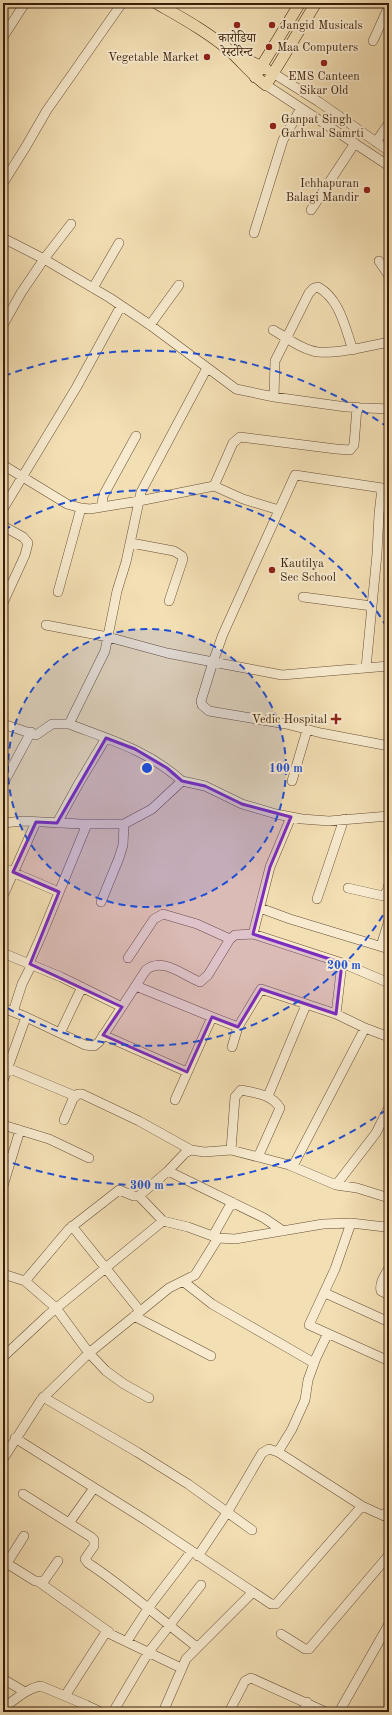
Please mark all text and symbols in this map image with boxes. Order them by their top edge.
marker: कारोडिया रेस्टोरेन्ट [232,20,242,30]
marker: Jangid Musicals [267,20,277,30]
place label: Jangid Musicals [280,20,363,32]
place label: कारोडिया रेस्टोरेन्ट [217,30,257,59]
marker: Maa Computers [264,42,274,52]
place label: Maa Computers [277,42,358,54]
place label: Vegetable Market [108,52,199,64]
marker: Vegetable Market [202,52,212,62]
marker: EMS Canteen Sikar Old [319,58,329,68]
place label: EMS Canteen Sikar Old [288,71,360,97]
place label: Ganpat Singh Garhwal Samrti [281,114,364,140]
marker: Ganpat Singh Garhwal Samrti [268,121,278,131]
place label: Ichhapuran Balagi Mandir [286,178,360,204]
marker: Ichhapuran Balagi Mandir [362,185,372,195]
place label: Kautilya Sec School [280,558,336,584]
marker: Kautilya Sec School [267,565,277,575]
marker: Vedic Hospital [330,713,342,725]
place label: Vedic Hospital [252,714,327,726]
centre of rings [140,761,154,775]
text: 100 m [269,763,303,775]
text: 200 m [327,960,361,972]
text: 300 m [130,1180,164,1192]

